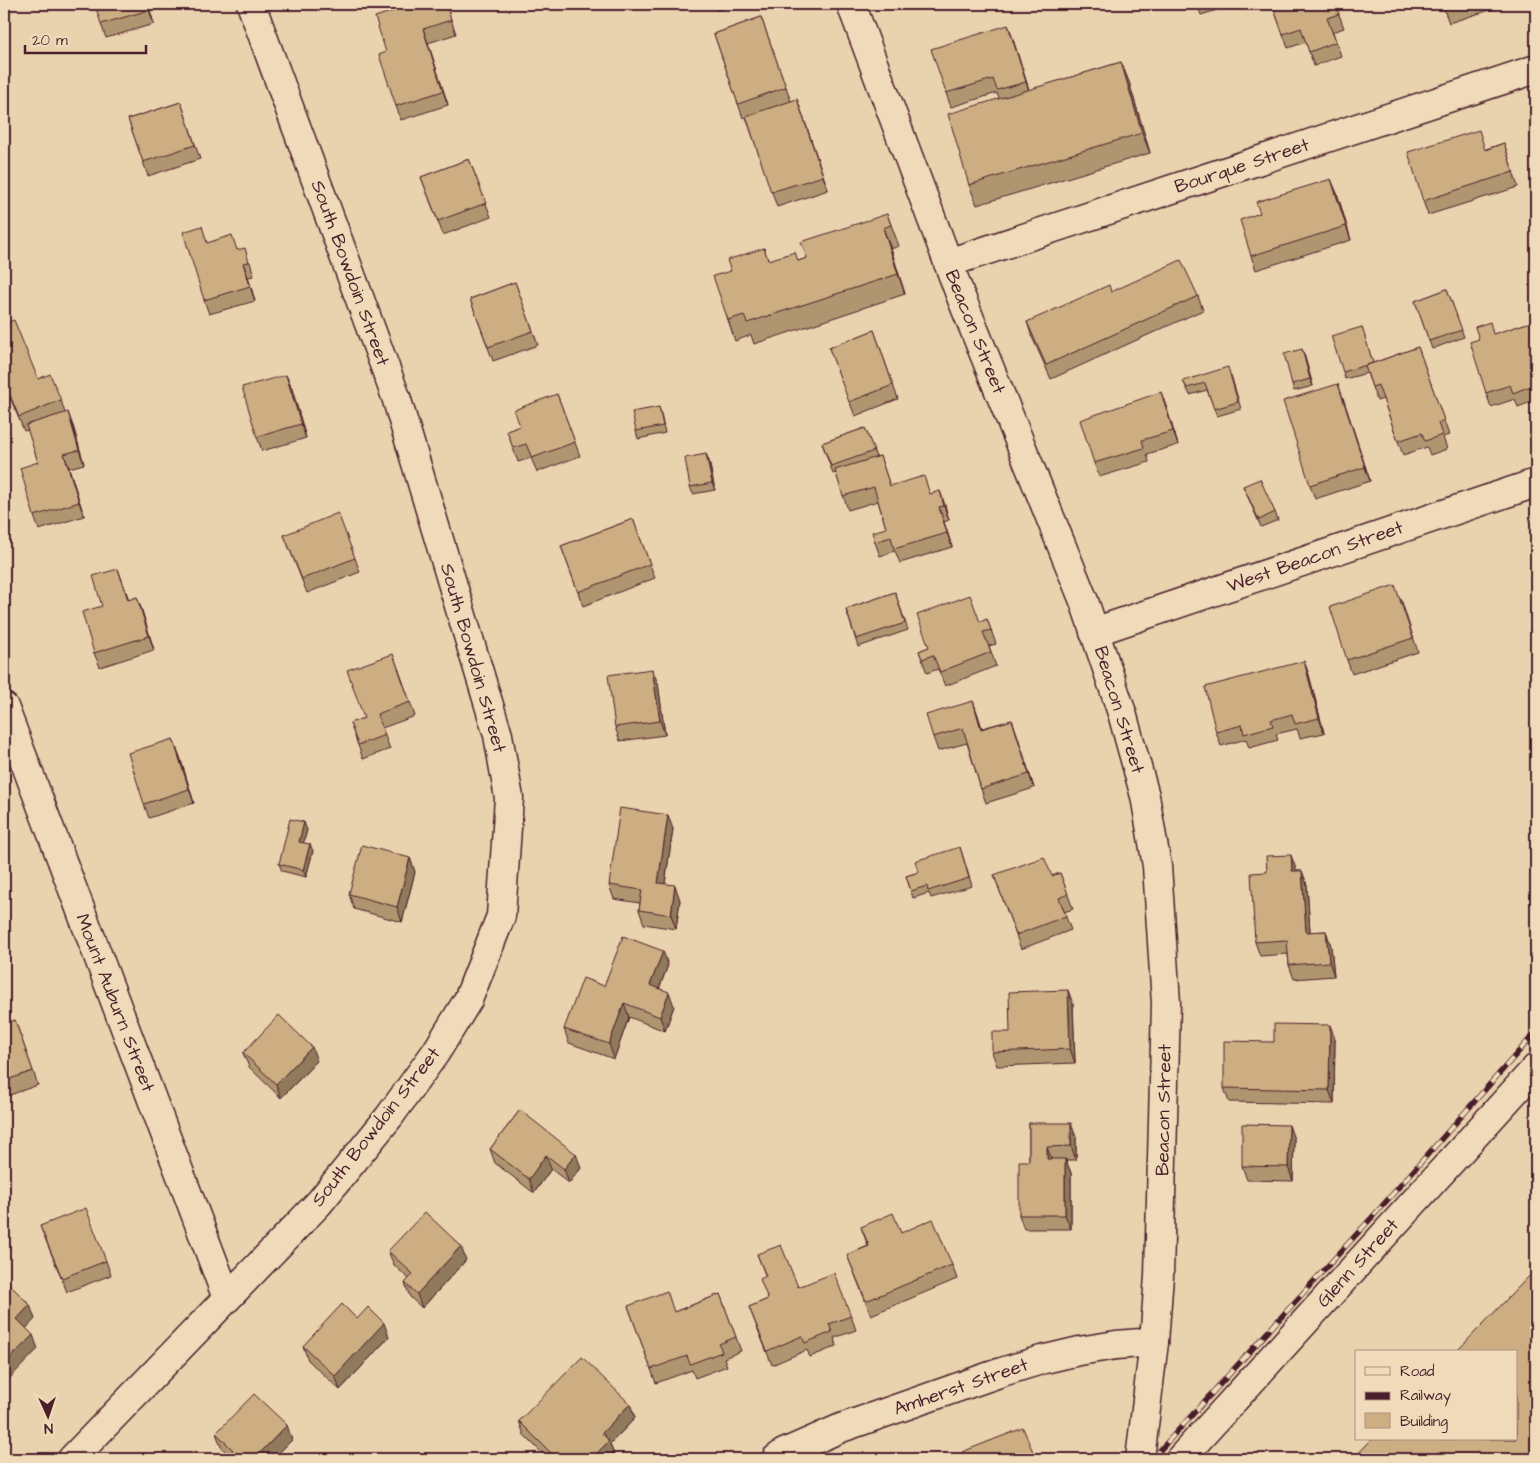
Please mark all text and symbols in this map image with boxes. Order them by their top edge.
scale bar [25,22,146,54]
text: 20 m [32,30,68,51]
street label: Bourque Street [1171,131,1313,201]
street label: South Bowdoin Street [304,176,396,370]
street label: Beacon Street [938,266,1012,398]
street label: West Beacon Street [1223,514,1407,600]
street label: South Bowdoin Street [433,560,513,756]
street label: Beacon Street [1087,643,1151,777]
street label: Mount Auburn Street [68,910,162,1096]
street label: South Bowdoin Street [305,1041,447,1212]
street label: Beacon Street [1149,1044,1179,1176]
street label: Glenn Street [1311,1212,1406,1314]
legend [1355,1350,1518,1440]
street label: Amherst Street [890,1351,1032,1423]
text: Road [1400,1361,1435,1382]
text: Railway [1400,1385,1451,1407]
north arrow [22,1390,72,1440]
text: Building [1400,1411,1448,1433]
text: N [44,1418,54,1438]

